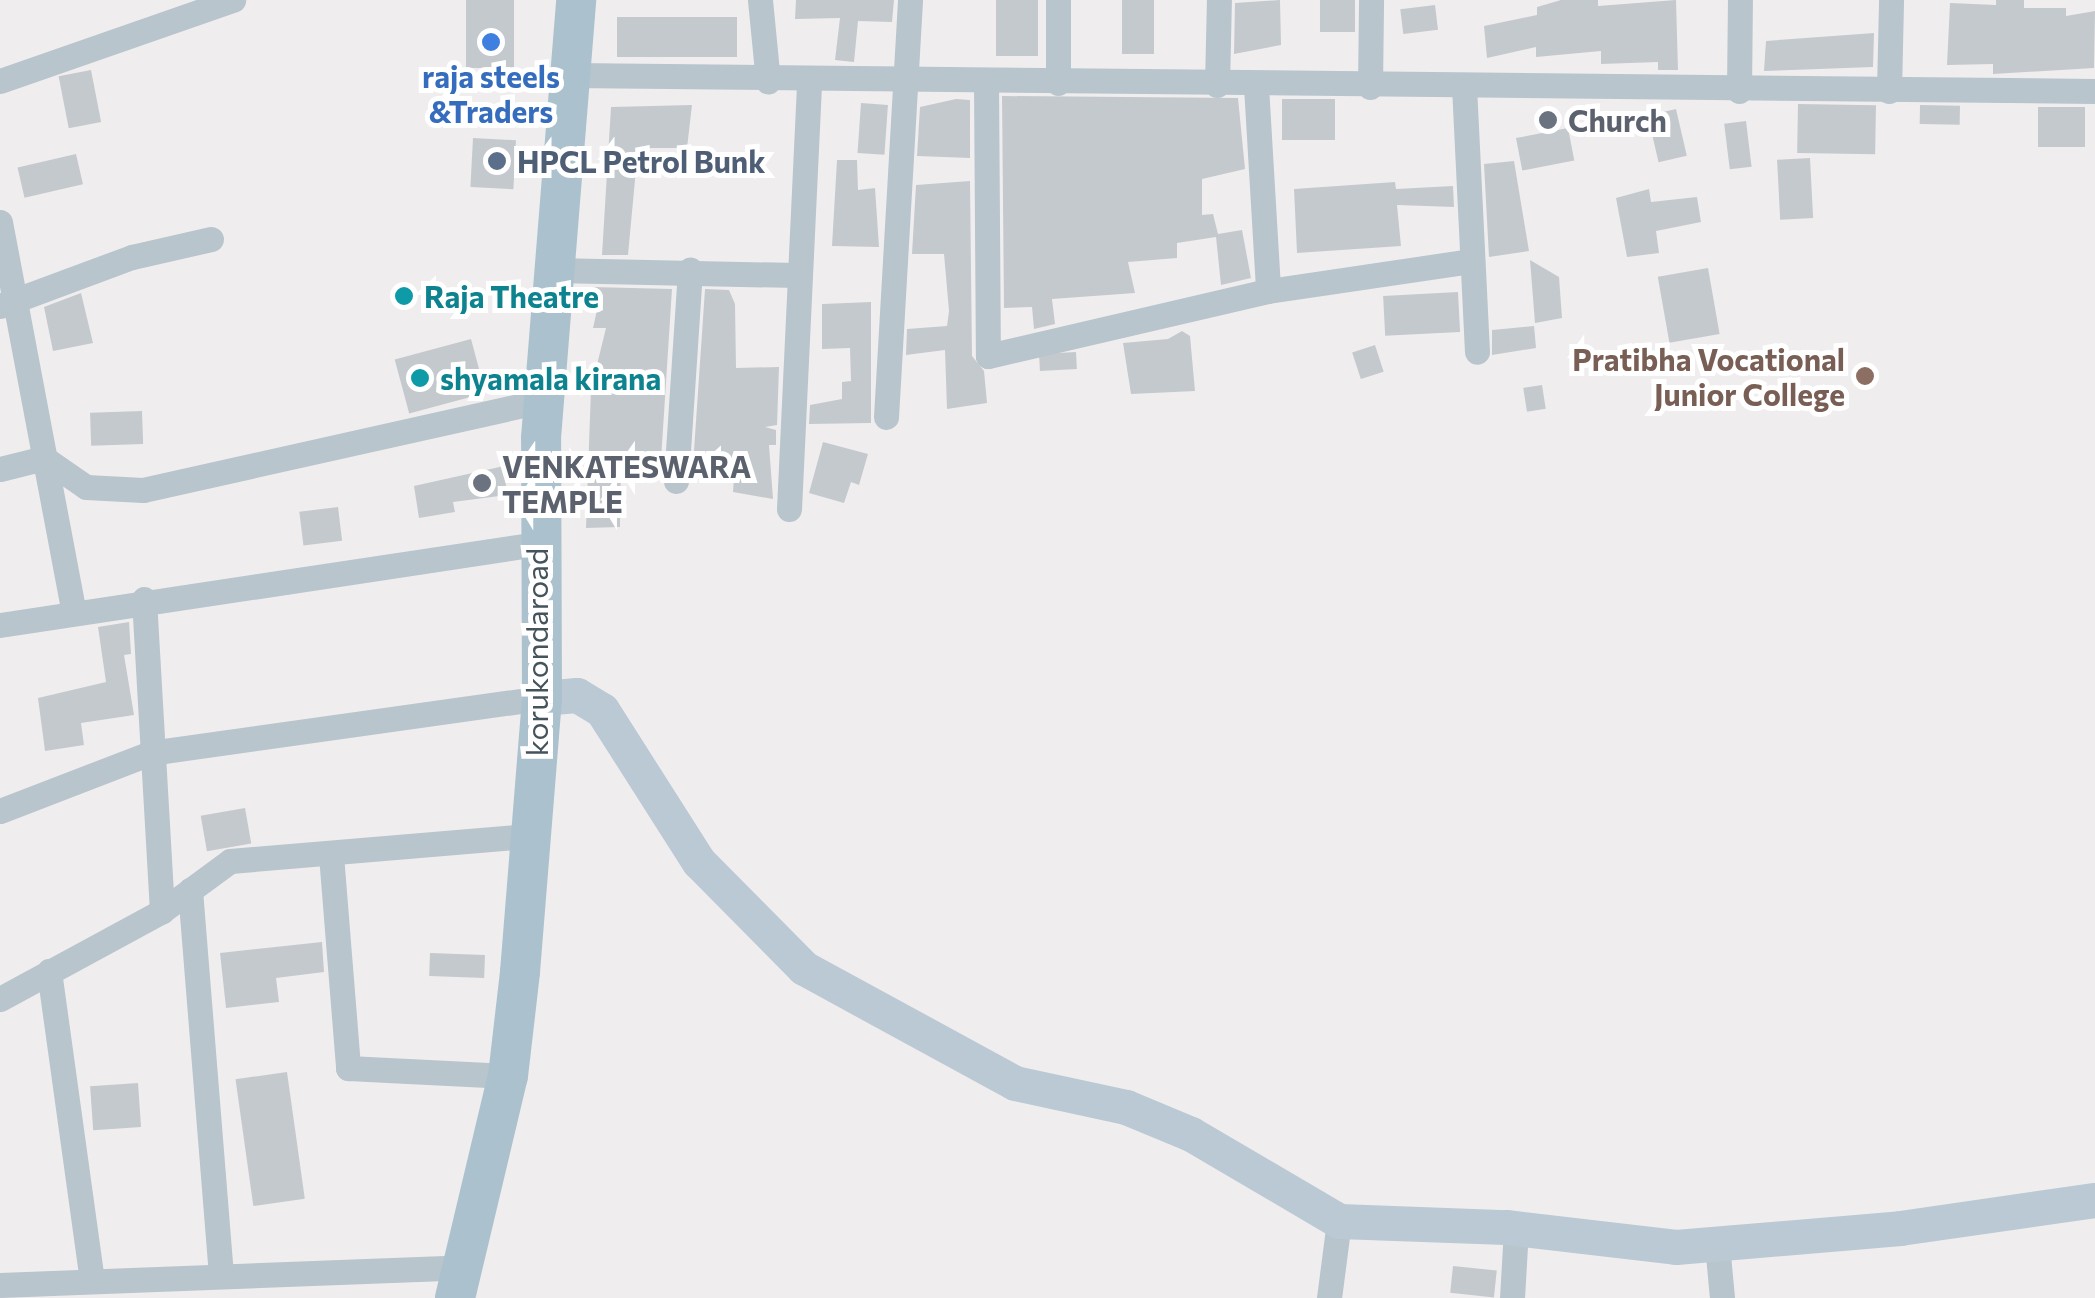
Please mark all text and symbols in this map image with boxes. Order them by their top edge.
marker: raja steels &Traders [480,31,502,53]
place label: raja steels &Traders [422,58,560,128]
place label: Church [1568,102,1667,138]
marker: Church [1537,109,1559,131]
place label: HPCL Petrol Bunk [517,143,765,179]
marker: HPCL Petrol Bunk [486,150,508,172]
place label: Raja Theatre [424,278,599,314]
marker: Raja Theatre [393,285,415,307]
place label: Pratibha Vocational Junior College [1572,341,1845,412]
place label: shyamala kirana [440,360,661,396]
marker: Pratibha Vocational Junior College [1854,365,1876,387]
marker: shyamala kirana [409,367,431,389]
place label: VENKATESWARA TEMPLE [502,448,751,518]
marker: VENKATESWARA TEMPLE [471,472,493,494]
street label: korukondaroad [518,548,554,756]

